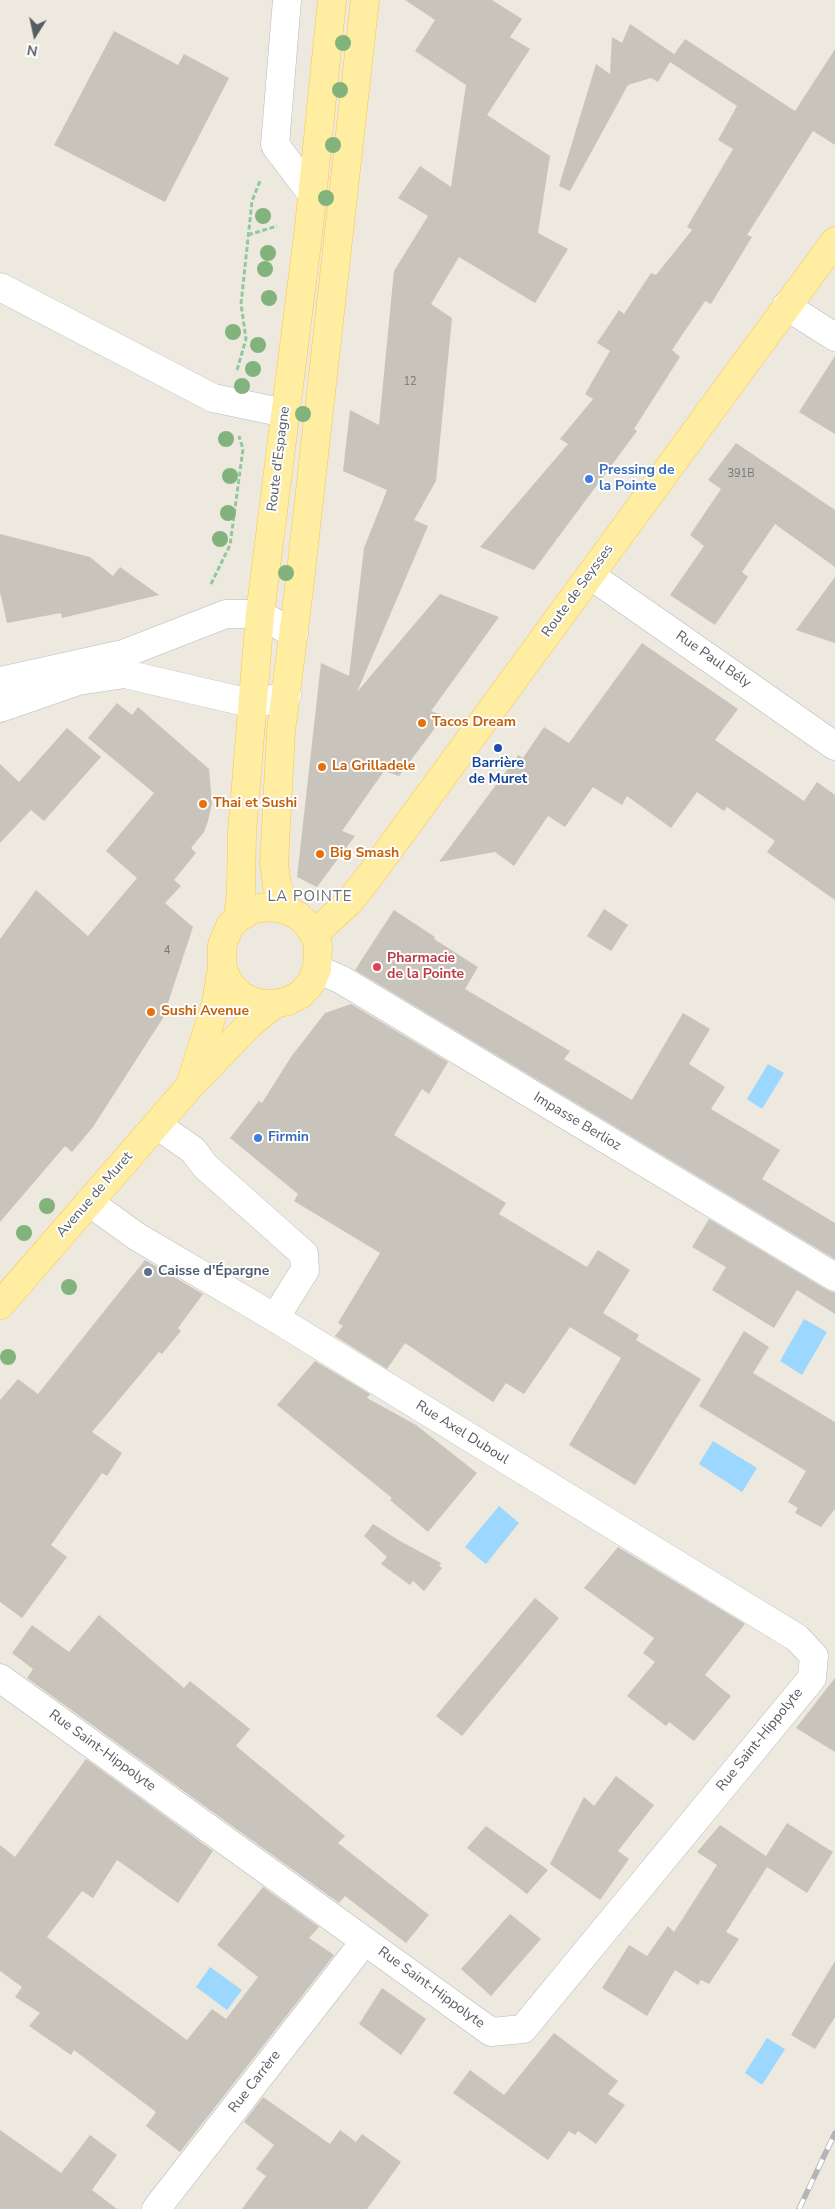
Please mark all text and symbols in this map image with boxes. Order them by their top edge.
north arrow [10,10,60,60]
text: N [26,40,39,61]
house number: 12 [403,375,417,389]
street label: Route d'Espagne [264,405,294,513]
place label: Pressing de la Pointe [599,463,675,496]
house number: 391B [727,467,755,481]
marker: Pressing de la Pointe [583,473,595,485]
street label: Route de Seysses [539,541,617,641]
street label: Rue Paul Bély [672,628,754,692]
place label: Tacos Dream [432,715,516,731]
marker: Tacos Dream [416,717,428,729]
marker: Barrière de Muret [492,742,504,754]
place label: Barrière de Muret [469,756,527,789]
place label: La Grilladele [332,759,415,775]
marker: La Grilladele [316,761,328,773]
place label: Thai et Sushi [213,796,297,812]
marker: Thai et Sushi [197,798,209,810]
place label: Big Smash [330,846,399,862]
marker: Big Smash [314,848,326,860]
district label: LA POINTE [266,888,354,906]
house number: 4 [164,944,170,958]
place label: Pharmacie de la Pointe [387,951,464,984]
marker: Pharmacie de la Pointe [371,961,383,973]
place label: Sushi Avenue [161,1004,249,1020]
marker: Sushi Avenue [145,1006,157,1018]
street label: Impasse Berlioz [530,1089,624,1155]
place label: Firmin [268,1130,309,1146]
marker: Firmin [252,1132,264,1144]
street label: Avenue de Muret [53,1149,137,1241]
place label: Caisse d'Épargne [158,1264,269,1280]
marker: Caisse d'Épargne [142,1266,154,1278]
street label: Rue Axel Duboul [412,1398,512,1468]
street label: Rue Saint-Hippolyte [713,1685,807,1795]
street label: Rue Saint-Hippolyte [45,1707,159,1795]
street label: Rue Saint-Hippolyte [374,1944,488,2032]
street label: Rue Carrère [225,2047,285,2117]

